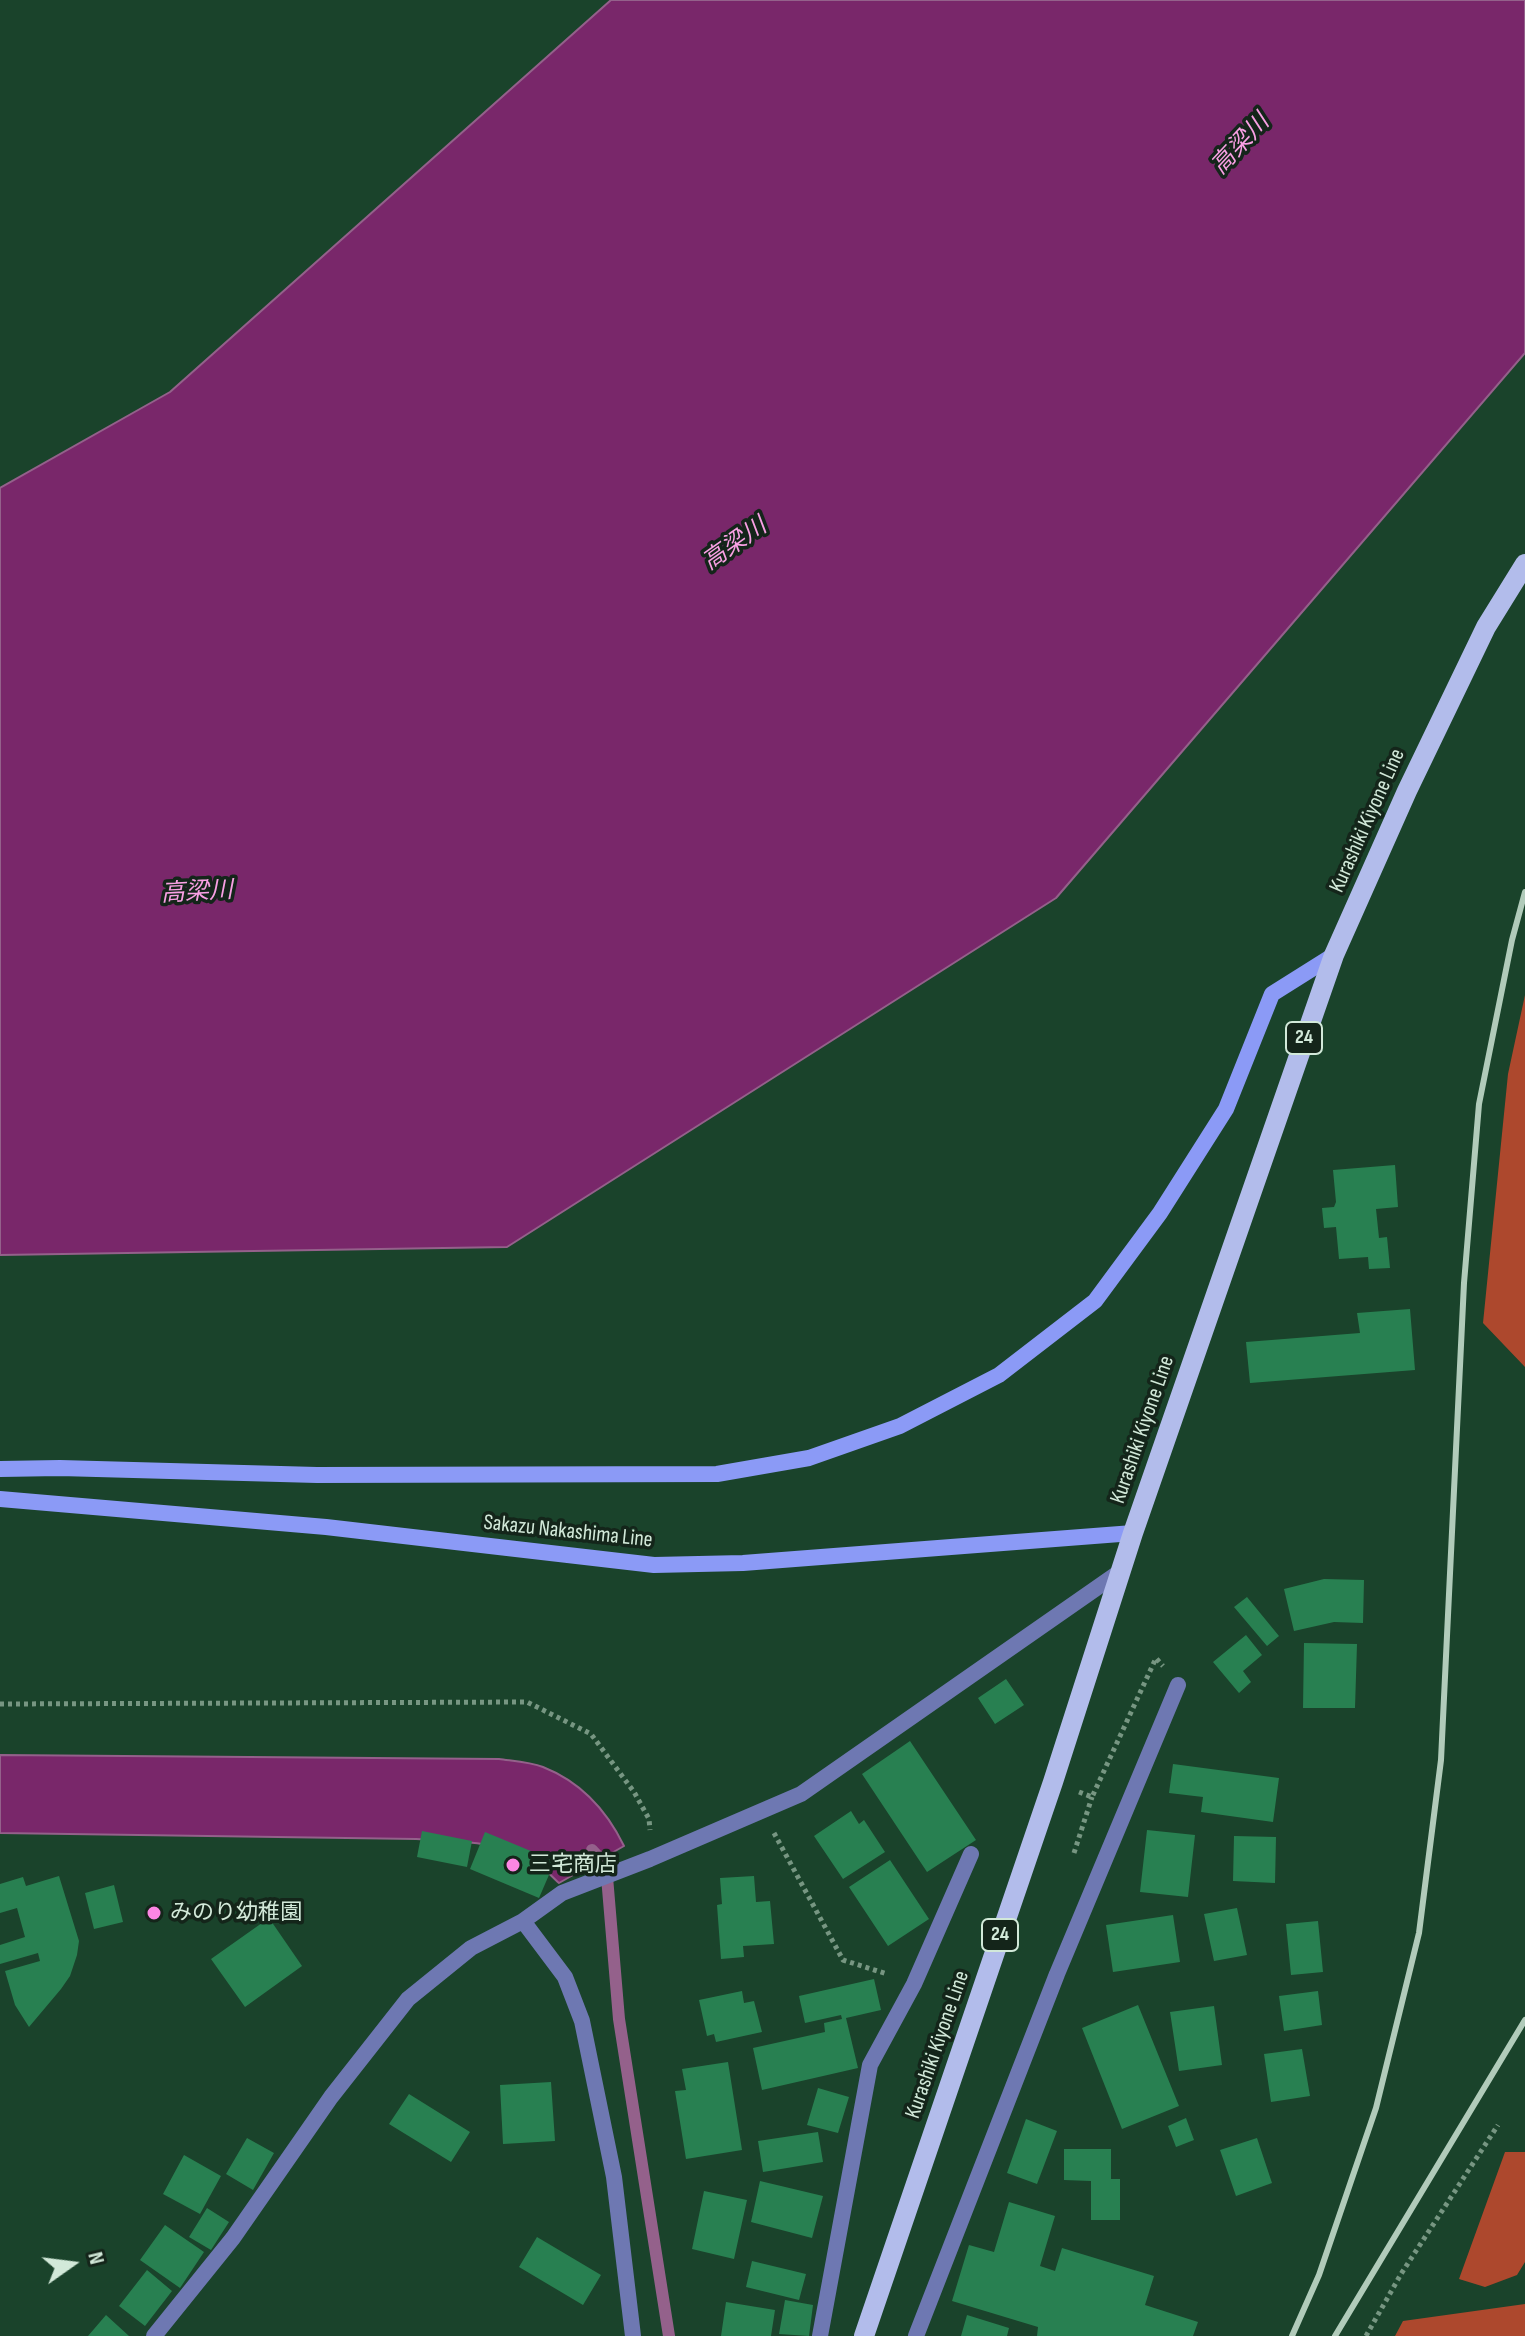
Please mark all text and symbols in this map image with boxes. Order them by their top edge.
water label: 高梁川 [1206,109,1276,181]
water label: 高梁川 [697,513,773,577]
street label: Kurashiki Kiyone Line [1325,745,1411,897]
water label: 高梁川 [160,877,234,909]
road number: 24 [1286,1022,1322,1054]
street label: Kurashiki Kiyone Line [1105,1353,1181,1507]
street label: Sakazu Nakashima Line [482,1510,654,1554]
place label: 三宅商店 [529,1852,617,1878]
marker: 三宅商店 [504,1856,522,1874]
place label: みのり幼稚園 [170,1900,302,1926]
marker: みのり幼稚園 [145,1904,163,1922]
road number: 24 [982,1919,1018,1951]
street label: Kurashiki Kiyone Line [900,1968,976,2122]
north arrow [32,2224,112,2304]
text: N [81,2249,110,2267]

